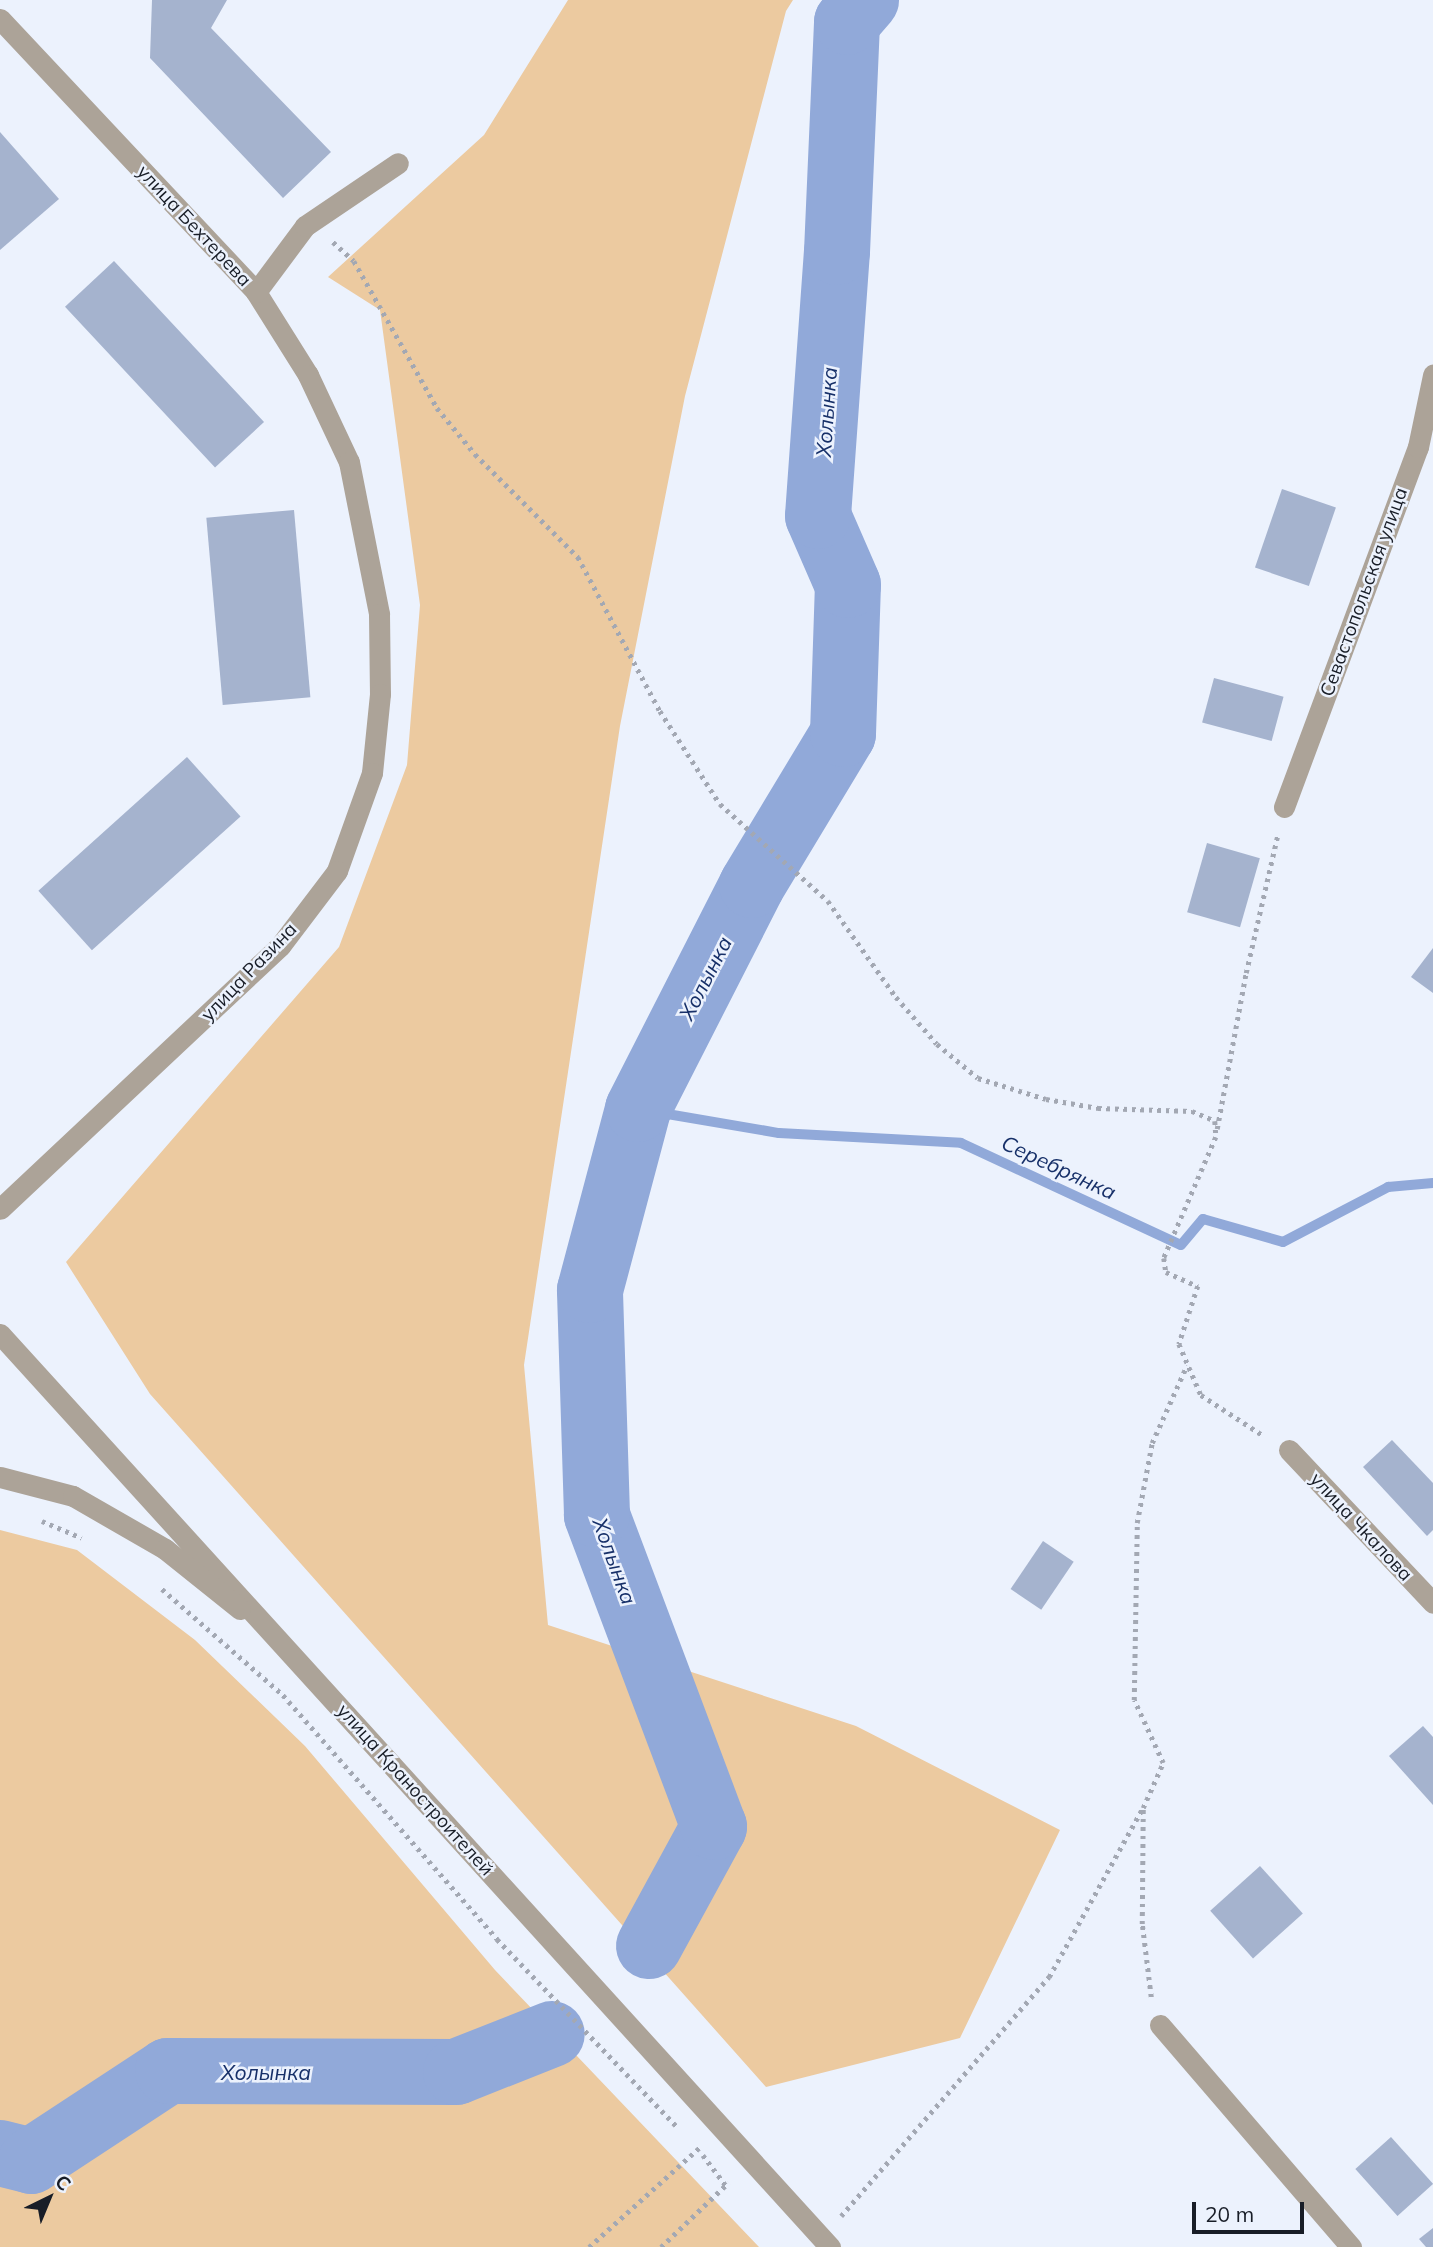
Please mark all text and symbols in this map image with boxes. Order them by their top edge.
street label: улица Бехтерева [132,161,256,291]
water label: Холынка [810,366,842,458]
street label: Севастопольская улица [1316,484,1412,700]
street label: улица Разина [196,918,302,1026]
water label: Холынка [673,932,737,1024]
water label: Серебрянка [998,1129,1120,1205]
street label: улица Чкалова [1305,1468,1417,1586]
water label: Холынка [588,1514,642,1608]
street label: улица Краностроителей [332,1700,498,1880]
water label: Холынка [221,2059,311,2085]
north arrow [14,2163,84,2233]
text: С [50,2169,76,2196]
scale bar [1195,2188,1307,2232]
text: 20 m [1205,2201,1254,2227]

